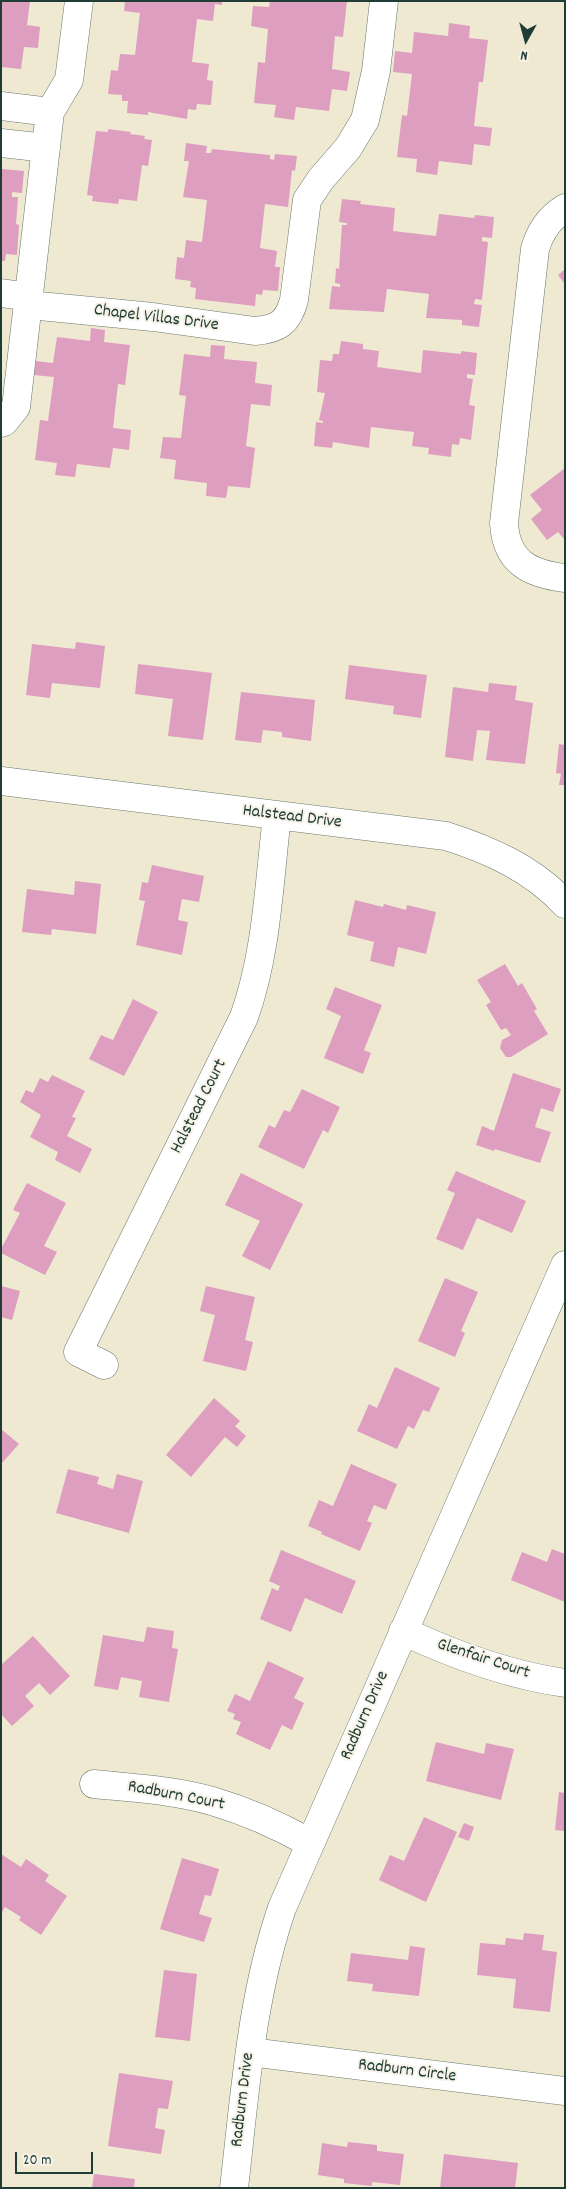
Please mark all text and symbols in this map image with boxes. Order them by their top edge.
north arrow [501,15,551,65]
text: N [520,45,529,65]
street label: Chapel Villas Drive [92,301,220,337]
street label: Halstead Drive [241,801,343,835]
street label: Halstead Court [167,1056,233,1158]
street label: Glenfair Court [434,1635,532,1685]
street label: Radburn Drive [337,1668,395,1764]
street label: Radburn Court [126,1777,226,1817]
street label: Radburn Drive [227,2052,261,2148]
street label: Radburn Circle [357,2055,457,2089]
scale bar [18,2142,95,2174]
text: 20 m [23,2150,51,2172]

